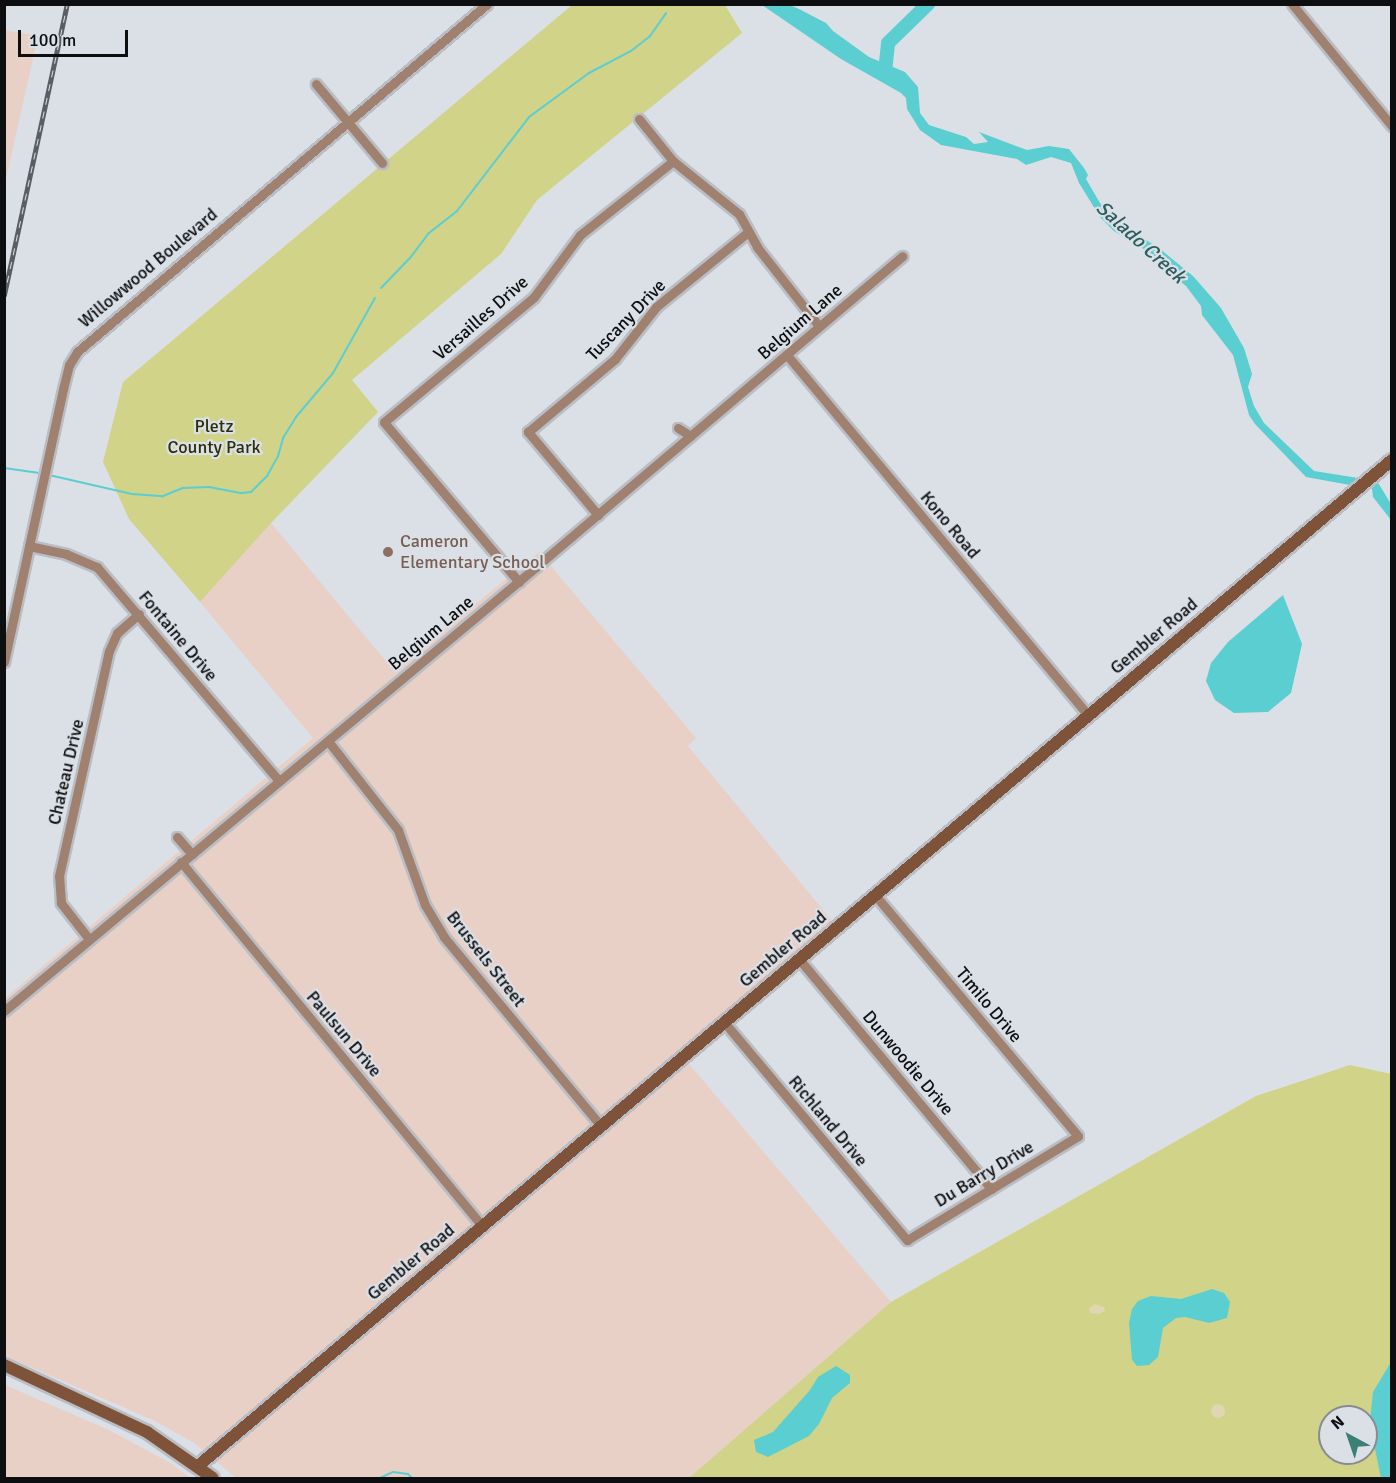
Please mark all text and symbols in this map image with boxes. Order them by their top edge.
scale bar [21,18,130,56]
text: 100 m [29,29,76,51]
water label: Salado Creek [1091,196,1191,288]
street label: Willowwood Boulevard [74,204,222,332]
street label: Versailles Drive [429,271,533,365]
street label: Tuscany Drive [582,275,670,365]
street label: Belgium Lane [753,279,847,365]
park label: Pletz County Park [167,416,261,458]
street label: Kono Road [916,487,984,563]
place label: Cameron Elementary School [400,531,545,574]
marker: Cameron Elementary School [381,545,395,559]
street label: Fontaine Drive [134,586,222,686]
street label: Belgium Lane [384,591,478,675]
street label: Gembler Road [1106,593,1202,679]
street label: Chateau Drive [43,717,89,827]
street label: Gembler Road [735,906,831,992]
street label: Brussels Street [442,907,530,1011]
street label: Timilo Drive [951,963,1027,1047]
street label: Paulsun Drive [302,987,386,1081]
street label: Dunwoodie Drive [858,1006,958,1120]
street label: Richland Drive [784,1071,872,1171]
street label: Du Barry Drive [931,1136,1037,1212]
street label: Gembler Road [363,1219,459,1305]
north arrow [1318,1405,1378,1465]
text: N [1327,1412,1348,1434]

